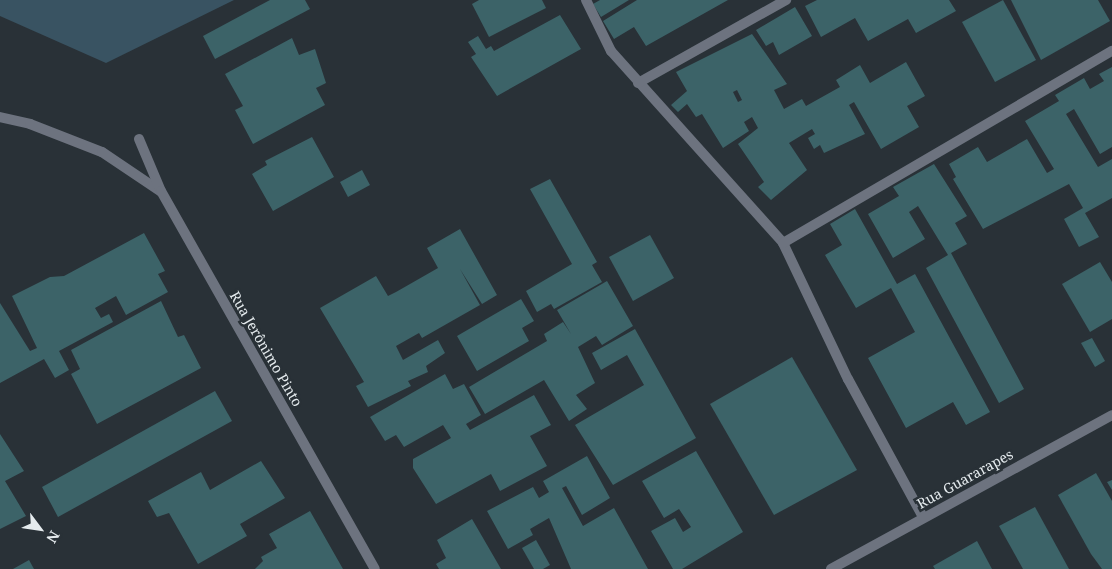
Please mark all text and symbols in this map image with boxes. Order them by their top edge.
street label: Rua Jerônimo Pinto [226,288,306,410]
street label: Rua Guararapes [914,446,1016,512]
north arrow [15,504,65,554]
text: N [42,527,64,547]

